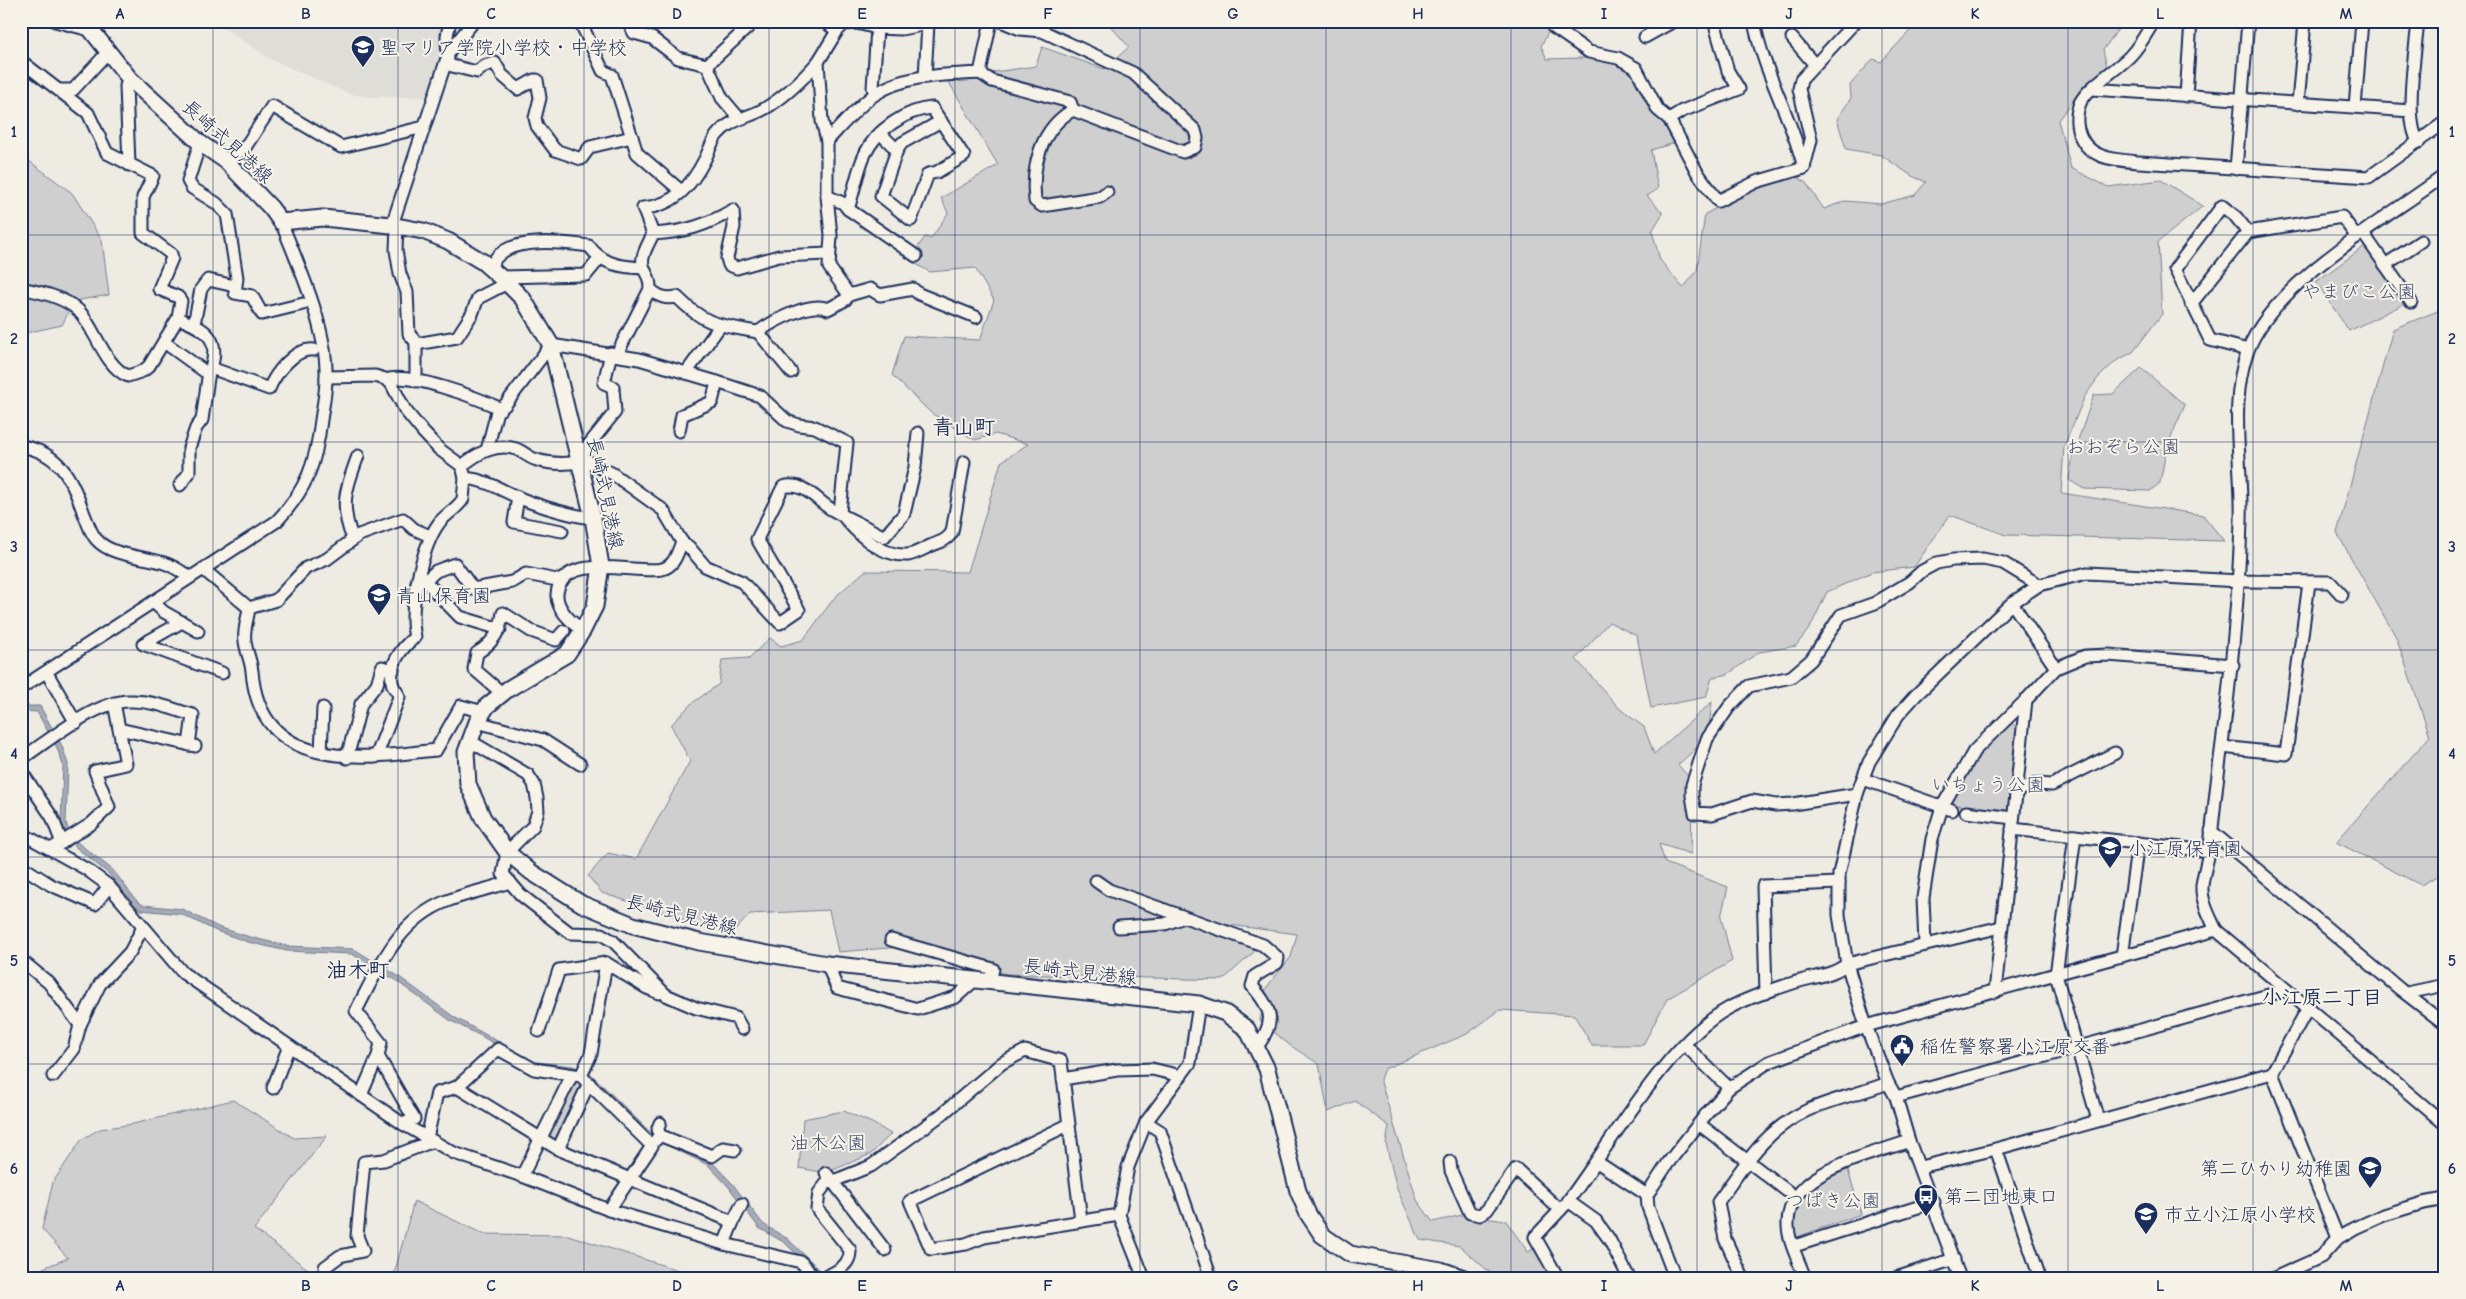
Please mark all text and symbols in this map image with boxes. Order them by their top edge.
text: A [116,5,125,23]
text: B [301,5,311,23]
text: C [486,5,496,23]
text: D [672,5,682,23]
text: E [857,5,867,23]
text: F [1043,5,1053,23]
text: G [1227,5,1239,23]
text: H [1412,5,1424,23]
text: I [1601,5,1607,23]
text: J [1785,5,1793,23]
text: K [1970,5,1980,23]
text: L [2156,5,2164,23]
text: M [2340,5,2353,23]
school or university icon: 聖マリア学院小学校・中学校 [350,34,376,68]
place label: 聖マリア学院小学校・中学校 [380,37,627,59]
street label: 長崎式見港線 [178,95,277,188]
text: 1 [11,123,17,141]
text: 1 [2449,123,2455,141]
park label: やまびこ公園 [2302,281,2416,303]
text: 2 [10,330,18,348]
text: 2 [2448,330,2456,348]
district label: 青山町 [933,415,996,439]
street label: 長崎式見港線 [582,435,628,551]
park label: おおぞら公園 [2066,436,2180,458]
text: 3 [10,538,18,556]
text: 3 [2448,538,2456,556]
school or university icon: 青山保育園 [366,582,392,616]
place label: 青山保育園 [396,585,491,607]
text: 4 [10,745,18,763]
text: 4 [2448,745,2456,763]
park label: いちょう公園 [1931,774,2045,796]
school or university icon: 小江原保育園 [2097,835,2123,869]
place label: 小江原保育園 [2128,838,2242,860]
street label: 長崎式見港線 [624,891,740,939]
text: 5 [10,952,18,970]
text: 5 [2448,952,2456,970]
street label: 長崎式見港線 [1022,955,1138,989]
district label: 油木町 [327,958,390,982]
district label: 小江原二丁目 [2262,986,2382,1009]
public building icon: 稲佐警察署小江原交番 [1889,1033,1915,1067]
place label: 稲佐警察署小江原交番 [1920,1036,2110,1058]
park label: 油木公園 [790,1132,866,1154]
school or university icon: 第二ひかり幼稚園 [2357,1155,2383,1189]
place label: 第二ひかり幼稚園 [2200,1158,2352,1180]
text: 6 [10,1160,18,1178]
text: 6 [2448,1160,2456,1178]
bus stop icon: 第二団地東口 [1913,1183,1939,1217]
place label: 第二団地東口 [1944,1186,2058,1208]
park label: つばき公園 [1785,1190,1881,1212]
school or university icon: 市立小江原小学校 [2133,1201,2159,1235]
place label: 市立小江原小学校 [2164,1204,2316,1226]
text: A [116,1277,125,1295]
text: B [301,1277,311,1295]
text: C [486,1277,496,1295]
text: D [672,1277,682,1295]
text: E [857,1277,867,1295]
text: F [1043,1277,1053,1295]
text: G [1227,1277,1239,1295]
text: H [1412,1277,1424,1295]
text: I [1601,1277,1607,1295]
text: J [1785,1277,1793,1295]
text: K [1970,1277,1980,1295]
text: L [2156,1277,2164,1295]
text: M [2340,1277,2353,1295]

